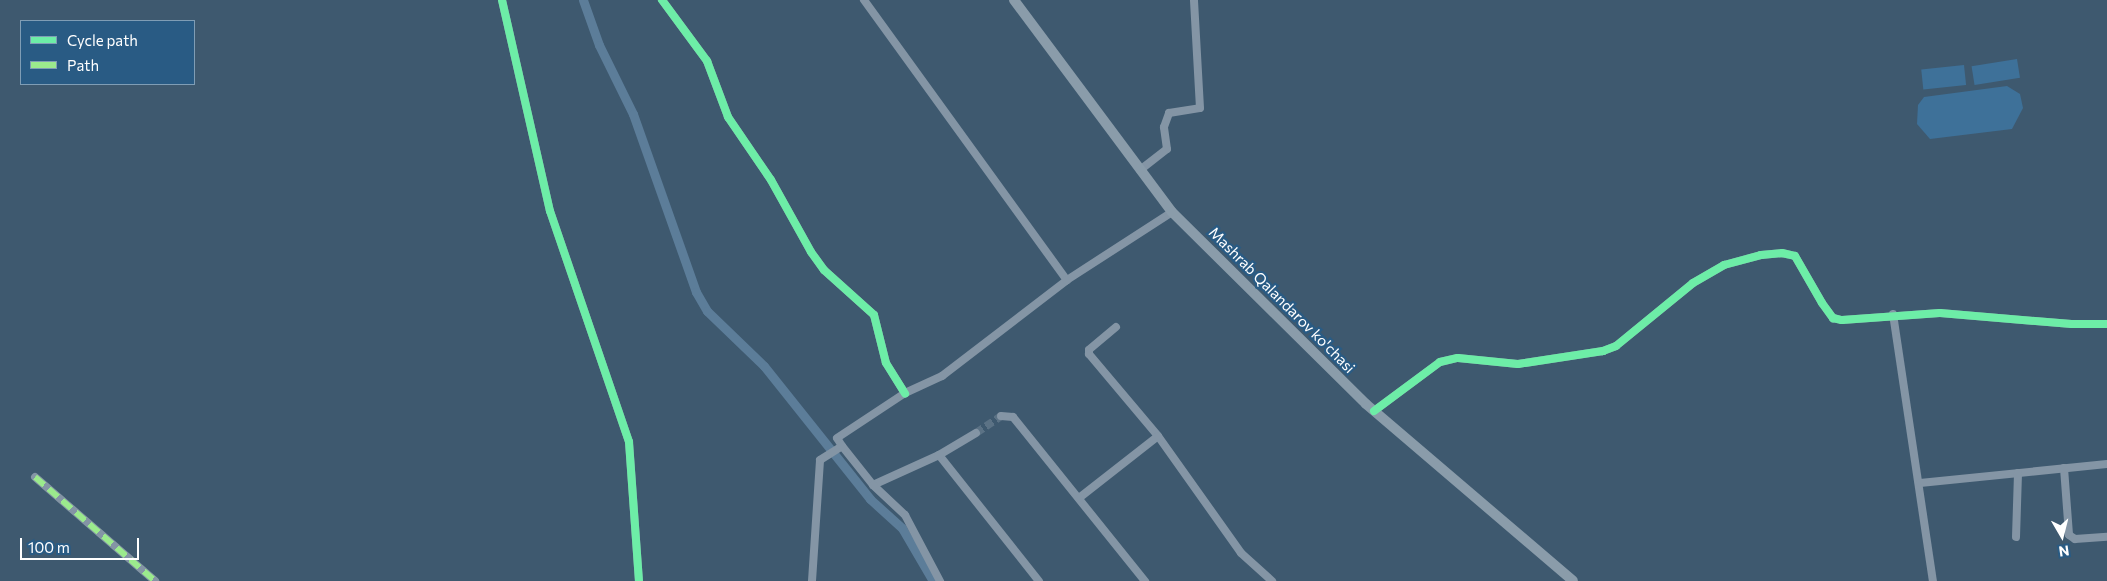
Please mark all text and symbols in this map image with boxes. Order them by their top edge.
legend [20,20,195,85]
text: Cycle path [67,31,138,49]
text: Path [67,56,99,74]
street label: Mashrab Qalandarov ko'chasi [1205,223,1359,377]
north arrow [2037,511,2087,561]
scale bar [22,528,141,560]
text: 100 m [28,538,70,556]
text: N [2058,542,2071,560]

